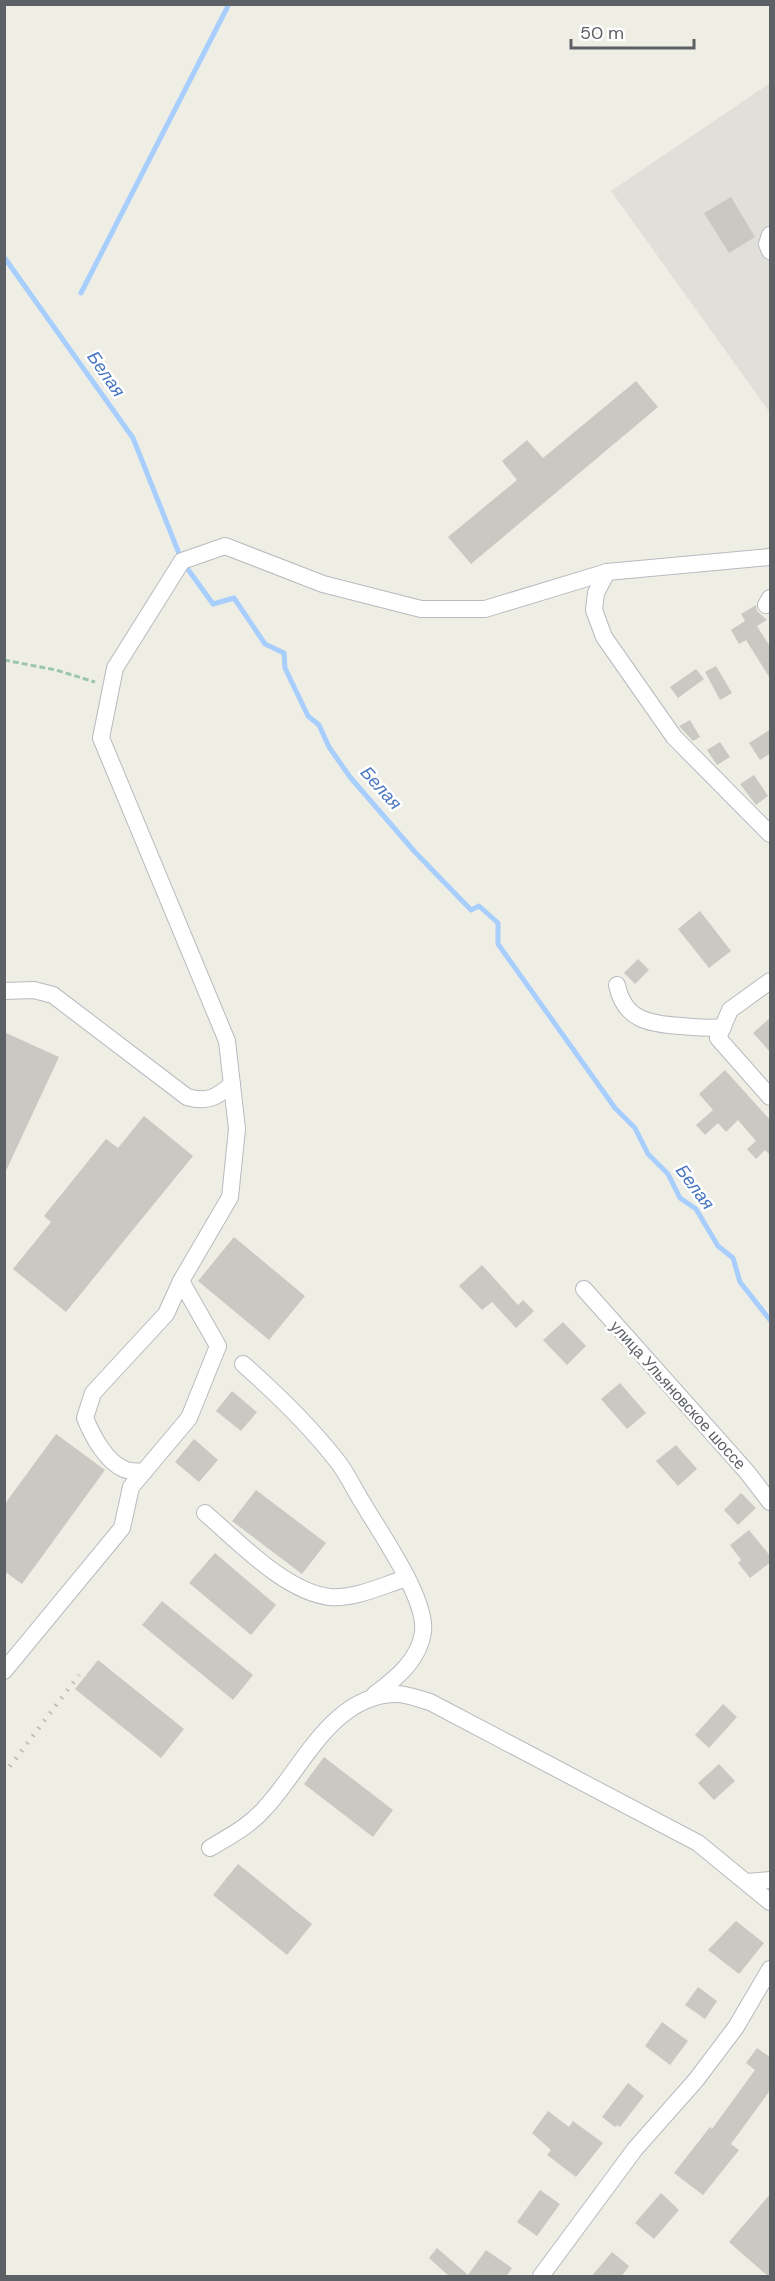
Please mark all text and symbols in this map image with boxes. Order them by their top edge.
scale bar [571,12,694,50]
text: 50 m [580,21,624,45]
water label: Белая [82,346,131,402]
water label: Белая [355,761,407,815]
water label: Белая [670,1159,720,1215]
street label: улица Ульяновское шоссе [605,1316,751,1474]

